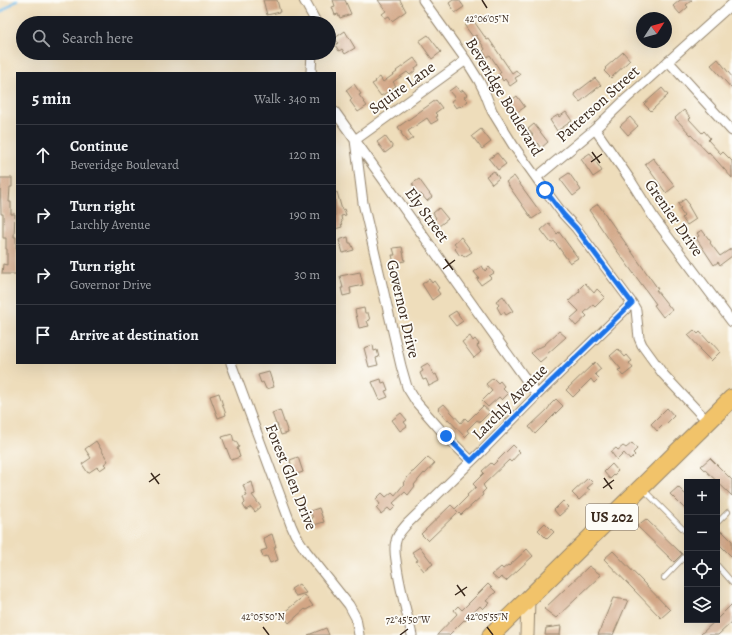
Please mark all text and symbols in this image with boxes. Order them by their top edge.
text: 42°06'05"N [465,12,509,25]
north arrow [636,12,672,48]
search box [16,16,336,60]
icon: search [30,27,52,49]
text: Search here [62,28,133,48]
street label: Beveridge Boulevard [460,34,548,161]
street label: Squire Lane [364,56,440,120]
street label: Patterson Street [551,61,645,147]
text: 5 min [32,87,71,110]
text: Walk · 340 m [254,90,320,107]
text: Continue [70,136,128,156]
icon: ahead [32,144,54,166]
text: 120 m [289,146,320,163]
text: Beveridge Boulevard [70,156,179,173]
street label: Grenier Drive [639,175,709,261]
route start [536,181,554,199]
street label: Ely Street [400,183,454,247]
text: Turn right [70,196,135,216]
icon: right [32,204,54,226]
text: 190 m [289,206,320,223]
text: Larchly Avenue [70,216,150,233]
text: Turn right [70,256,135,276]
street label: Governor Drive [381,258,425,360]
icon: right [32,264,54,286]
text: 30 m [294,266,320,283]
text: Governor Drive [70,276,151,293]
icon: arrive [32,324,54,346]
text: Arrive at destination [70,325,199,345]
street label: Larchly Avenue [467,359,553,445]
street label: Forest Glen Drive [260,421,322,533]
route end [437,427,455,445]
map controls [684,479,720,623]
button: + [684,479,720,515]
road number: US 202 [586,504,638,530]
button: − [684,515,720,551]
button: locate [684,551,720,587]
button: layers [684,587,720,623]
text: 42°05'50"N [241,610,285,623]
text: 42°05'55"N [466,610,508,623]
text: 72°45'50"W [386,613,431,626]

